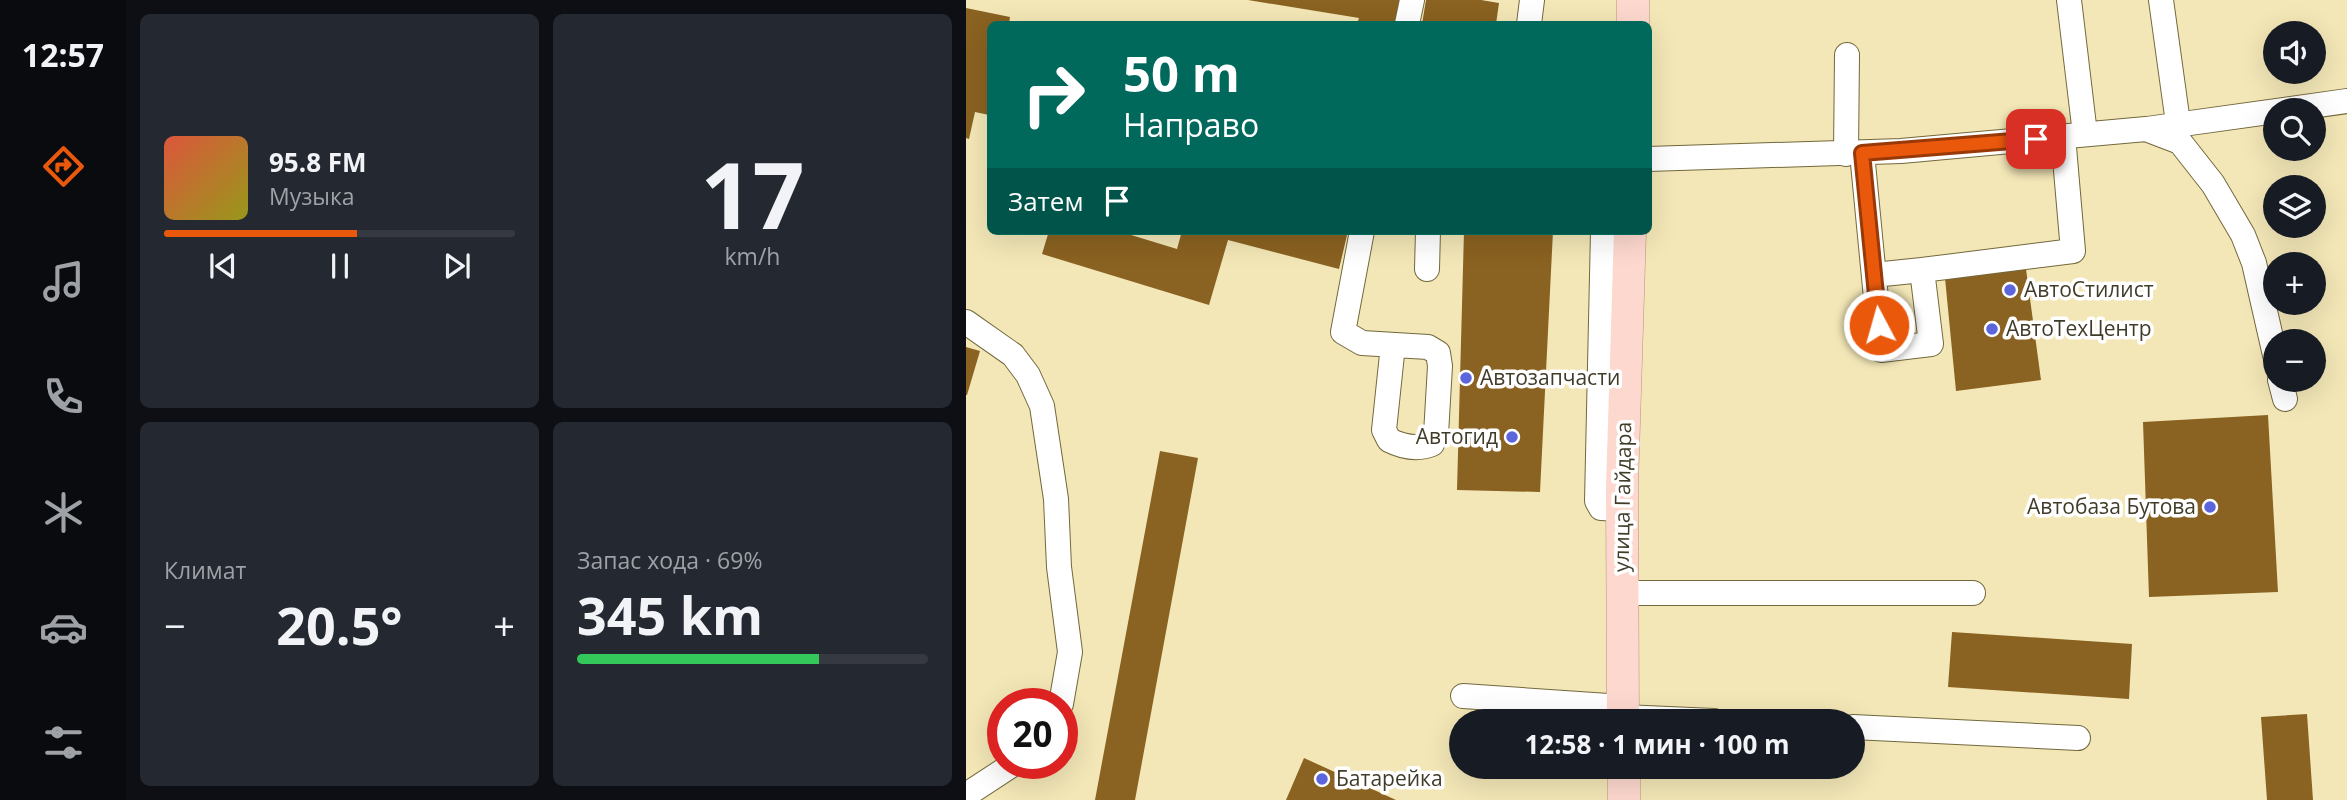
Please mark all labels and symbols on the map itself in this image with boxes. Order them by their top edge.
pin [2006,109,2066,169]
place label: АвтоСтилист [2024,275,2154,303]
marker: АвтоСтилист [2002,282,2018,298]
position arrow [1842,288,1916,362]
place label: АвтоТехЦентр [2006,314,2152,342]
marker: АвтоТехЦентр [1984,321,2000,337]
place label: Автозапчасти [1480,363,1620,391]
marker: Автозапчасти [1458,370,1474,386]
place label: Автогид [1416,422,1498,450]
street label: улица Гайдара [1607,422,1637,572]
marker: Автогид [1504,429,1520,445]
place label: Автобаза Бутова [2027,492,2196,520]
marker: Автобаза Бутова [2202,499,2218,515]
speed limit sign: 20 [987,688,1078,779]
place label: Батарейка [1336,764,1443,792]
marker: Батарейка [1314,771,1330,787]

